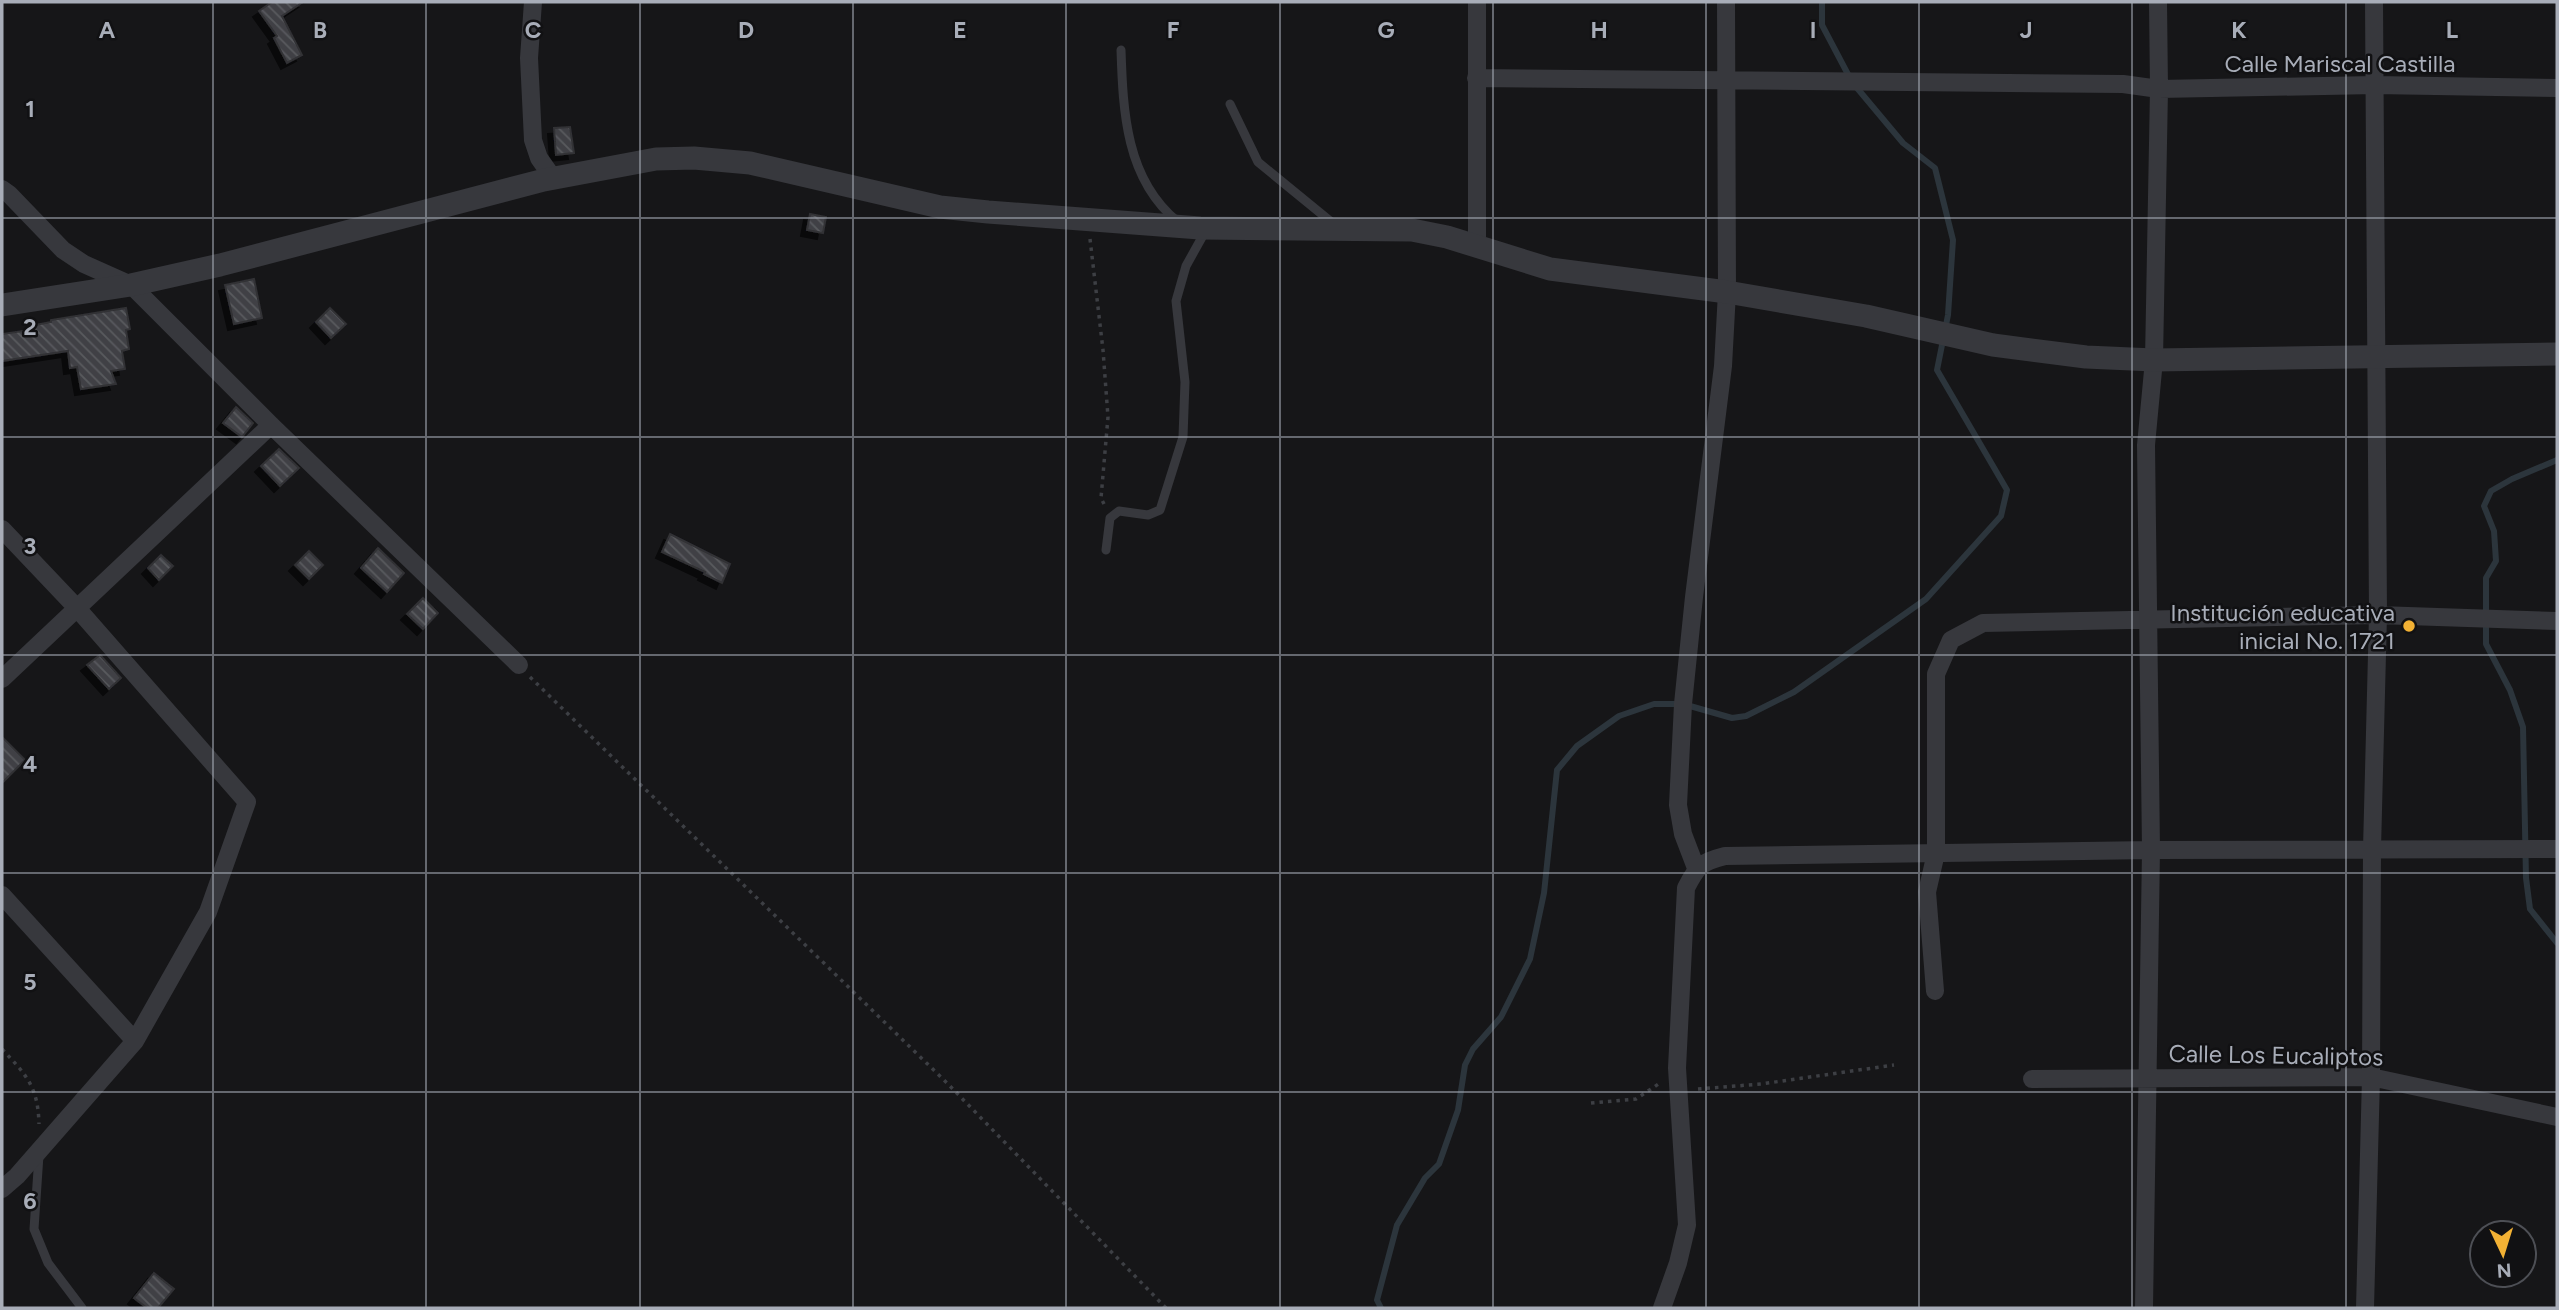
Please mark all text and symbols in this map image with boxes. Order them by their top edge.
text: A [99,16,116,44]
text: B [313,16,327,44]
text: C [525,16,542,44]
text: D [738,16,754,44]
text: E [953,16,967,44]
text: F [1167,16,1180,44]
text: G [1377,16,1395,44]
text: H [1590,16,1608,44]
text: I [1810,16,1816,44]
text: J [2020,16,2032,44]
text: K [2231,16,2247,44]
text: L [2446,16,2458,44]
street label: Calle Mariscal Castilla [2224,49,2456,78]
text: 1 [25,95,35,123]
text: 2 [23,313,37,341]
text: 3 [24,532,36,560]
place label: Institución educativa inicial No. 1721 [2170,598,2395,655]
marker: Institución educativa inicial No. 1721 [2401,618,2417,634]
text: 4 [23,750,37,778]
text: 5 [23,968,37,996]
street label: Calle Los Eucaliptos [2168,1039,2384,1071]
text: 6 [23,1187,37,1215]
north arrow [2468,1219,2538,1289]
text: N [2496,1258,2512,1282]

